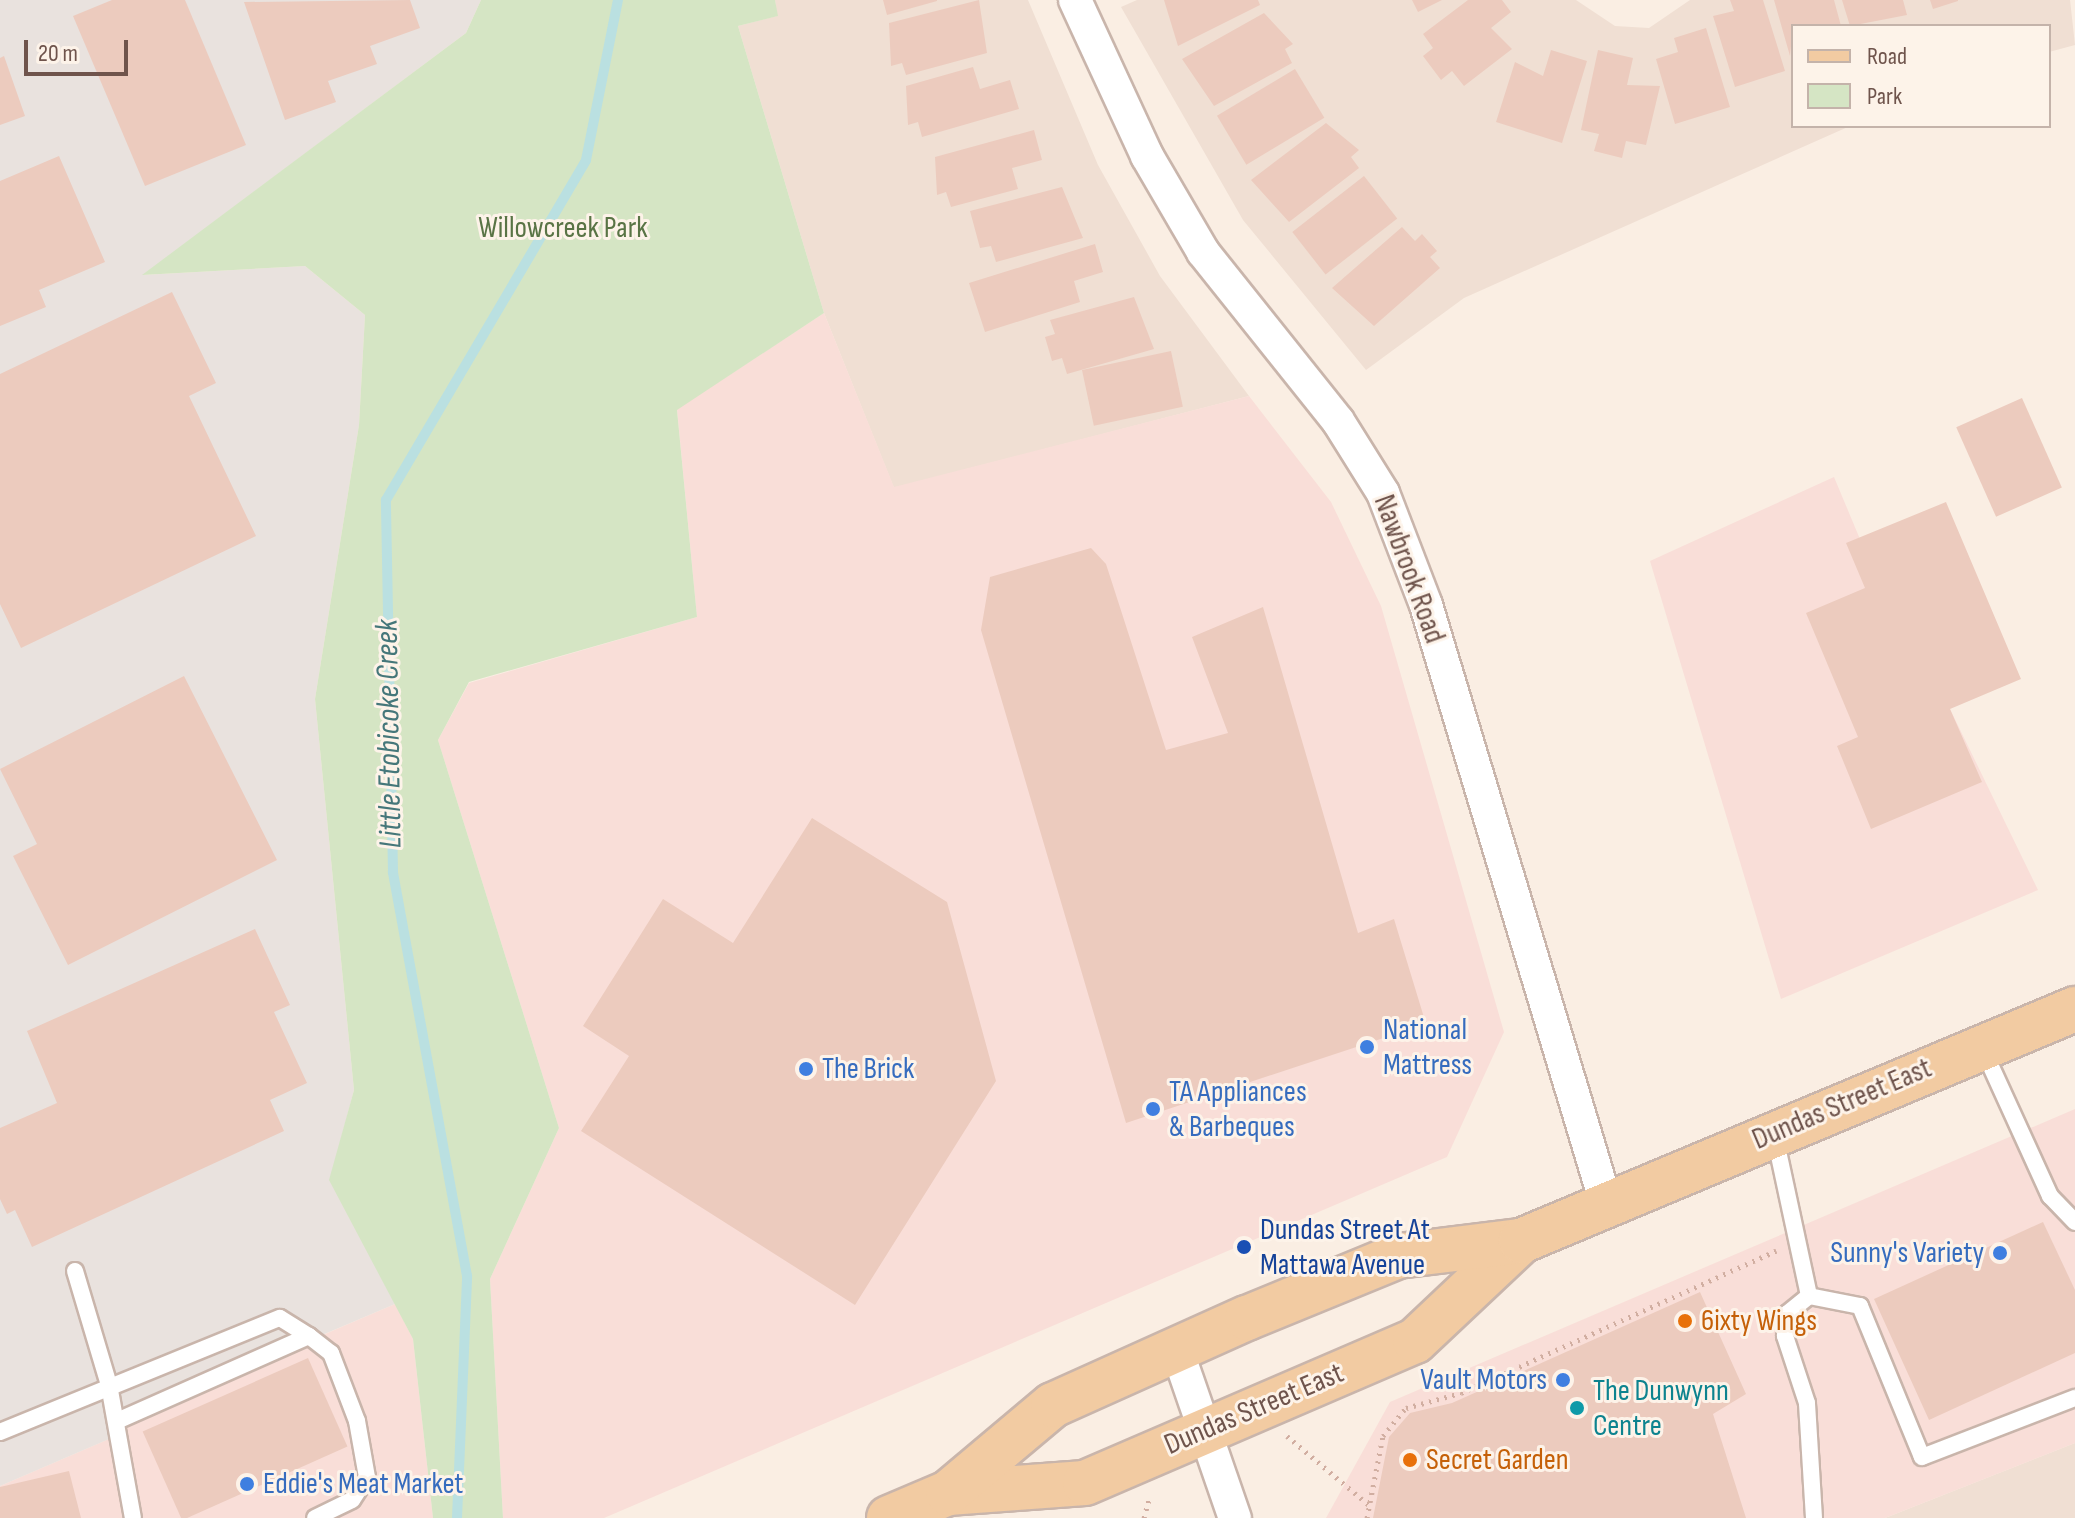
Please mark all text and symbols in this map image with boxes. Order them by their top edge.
scale bar [28,24,132,74]
legend [1791,24,2051,128]
text: 20 m [38,39,78,68]
text: Road [1867,42,1907,71]
text: Park [1867,82,1902,111]
park label: Willowcreek Park [478,210,648,246]
street label: Nawbrook Road [1366,490,1452,648]
water label: Little Etobicoke Creek [369,619,411,849]
place label: National Mattress [1383,1012,1472,1082]
marker: National Mattress [1358,1038,1376,1056]
street label: Dundas Street East [1747,1050,1937,1158]
place label: The Brick [822,1051,915,1087]
marker: The Brick [797,1060,815,1078]
place label: TA Appliances & Barbeques [1169,1074,1307,1144]
marker: TA Appliances & Barbeques [1144,1100,1162,1118]
place label: Dundas Street At Mattawa Avenue [1260,1212,1430,1282]
place label: Sunny's Variety [1830,1235,1984,1271]
marker: Dundas Street At Mattawa Avenue [1235,1238,1253,1256]
marker: Sunny's Variety [1991,1244,2009,1262]
place label: 6ixty Wings [1701,1303,1817,1339]
marker: 6ixty Wings [1676,1312,1694,1330]
street label: Dundas Street East [1159,1355,1349,1463]
place label: Vault Motors [1420,1362,1547,1398]
marker: Vault Motors [1554,1371,1572,1389]
place label: The Dunwynn Centre [1593,1373,1729,1444]
marker: The Dunwynn Centre [1568,1399,1586,1417]
place label: Secret Garden [1426,1442,1569,1478]
marker: Secret Garden [1401,1451,1419,1469]
place label: Eddie's Meat Market [263,1466,464,1502]
marker: Eddie's Meat Market [238,1475,256,1493]

